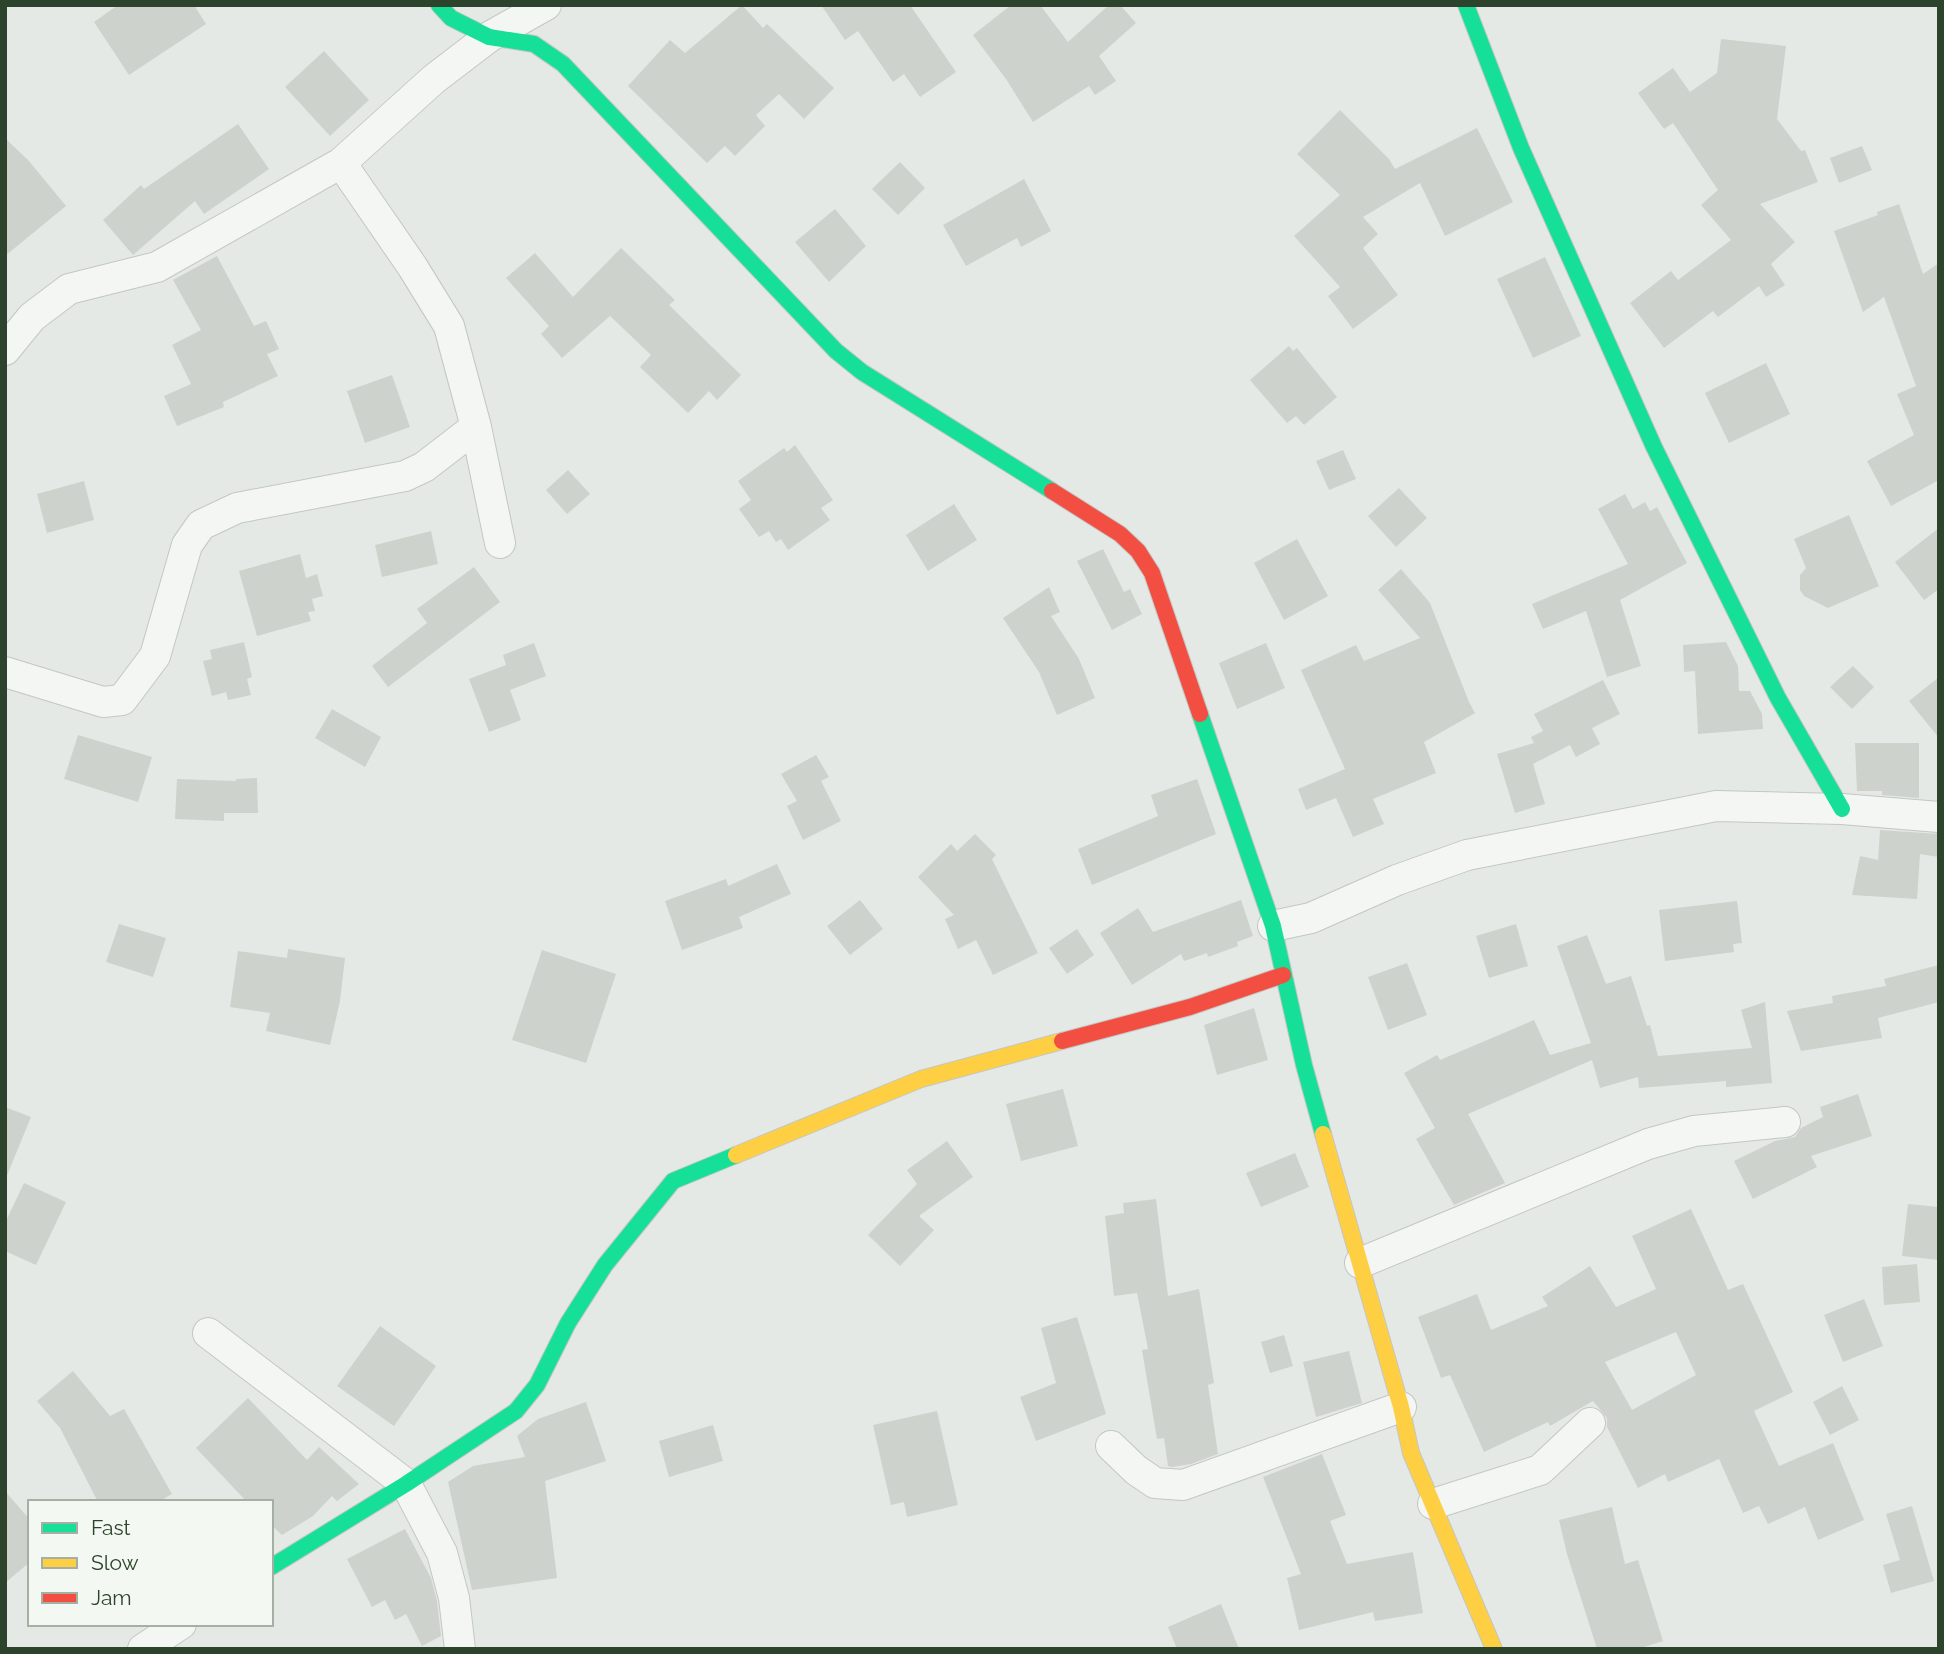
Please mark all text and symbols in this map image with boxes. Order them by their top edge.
legend [28,1500,273,1626]
text: Fast [91,1515,131,1540]
text: Slow [91,1550,139,1575]
text: Jam [91,1585,132,1610]

